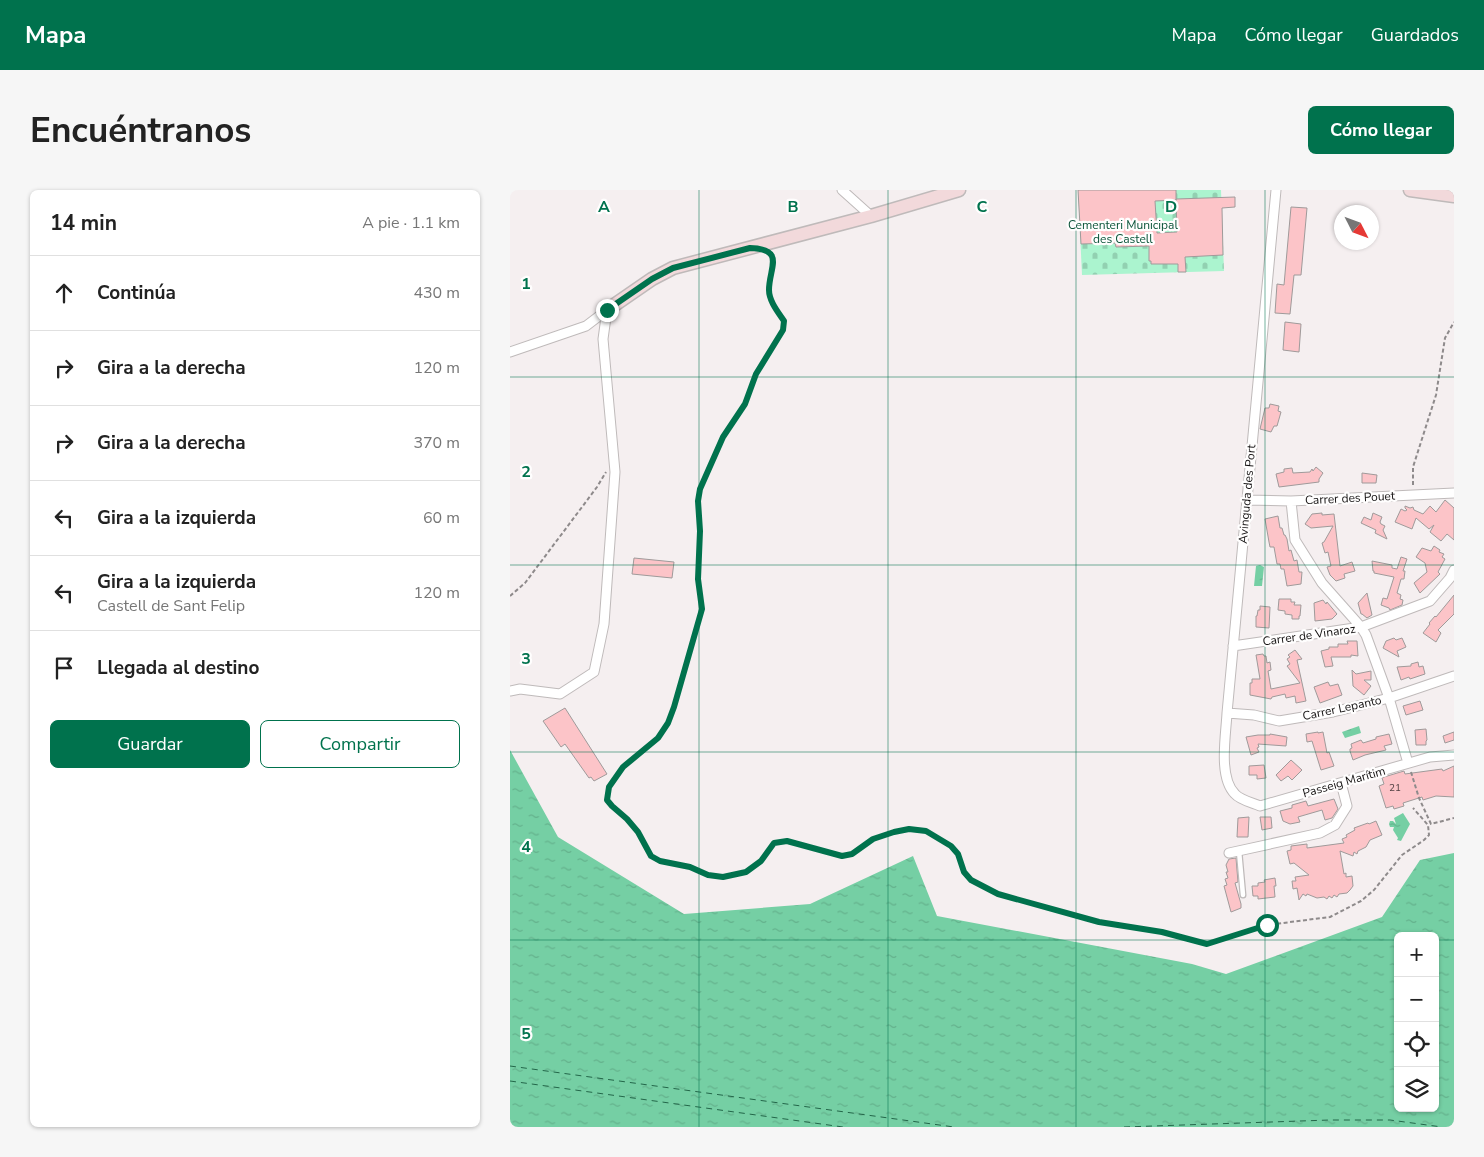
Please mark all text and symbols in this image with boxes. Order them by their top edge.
text: Mapa [25,19,87,51]
text: Mapa [1172,23,1217,47]
text: Cómo llegar [1245,23,1343,47]
text: Guardados [1371,23,1459,47]
button: Cómo llegar [1308,106,1454,154]
text: Encuéntranos [30,107,251,154]
text: A [598,196,610,218]
text: B [787,196,799,218]
text: C [977,196,988,218]
text: D [1165,196,1177,218]
north arrow [1334,205,1379,250]
text: 14 min [50,209,117,237]
text: A pie · 1.1 km [362,212,460,234]
park label: Cementeri Municipal des Castell [1068,217,1178,247]
text: 1 [521,273,531,295]
icon: ahead [50,279,78,307]
text: Continúa [97,280,176,306]
text: 430 m [413,282,460,304]
route end [596,299,619,322]
icon: right [50,354,78,382]
text: Gira a la derecha [97,355,246,381]
text: 120 m [413,357,460,379]
icon: right [50,429,78,457]
text: Gira a la derecha [97,430,246,456]
text: 370 m [413,432,460,454]
street label: Avinguda des Port [1235,443,1259,544]
text: 2 [521,461,531,483]
street label: Carrer des Pouet [1305,488,1396,508]
icon: left [50,504,78,532]
text: Gira a la izquierda [97,505,256,531]
text: 60 m [423,507,460,529]
text: Gira a la izquierda [97,569,256,595]
icon: left [50,579,78,607]
text: 120 m [413,582,460,604]
text: Castell de Sant Felip [97,595,245,617]
street label: Carrer de Vinaroz [1262,621,1357,649]
text: 3 [521,648,531,670]
icon: arrive [50,654,78,682]
text: Llegada al destino [97,655,259,681]
street label: Carrer Lepanto [1301,692,1383,724]
button: Guardar [50,720,250,768]
button: Compartir [260,720,460,768]
street label: Passeig Marítim [1301,763,1387,801]
house number: 21 [1389,781,1401,795]
text: 4 [521,836,531,858]
route start [1256,914,1279,937]
map controls [1394,932,1439,1112]
button: + [1394,932,1439,977]
button: − [1394,977,1439,1022]
button: locate [1394,1022,1439,1067]
text: 5 [521,1023,531,1045]
button: layers [1394,1067,1439,1112]

